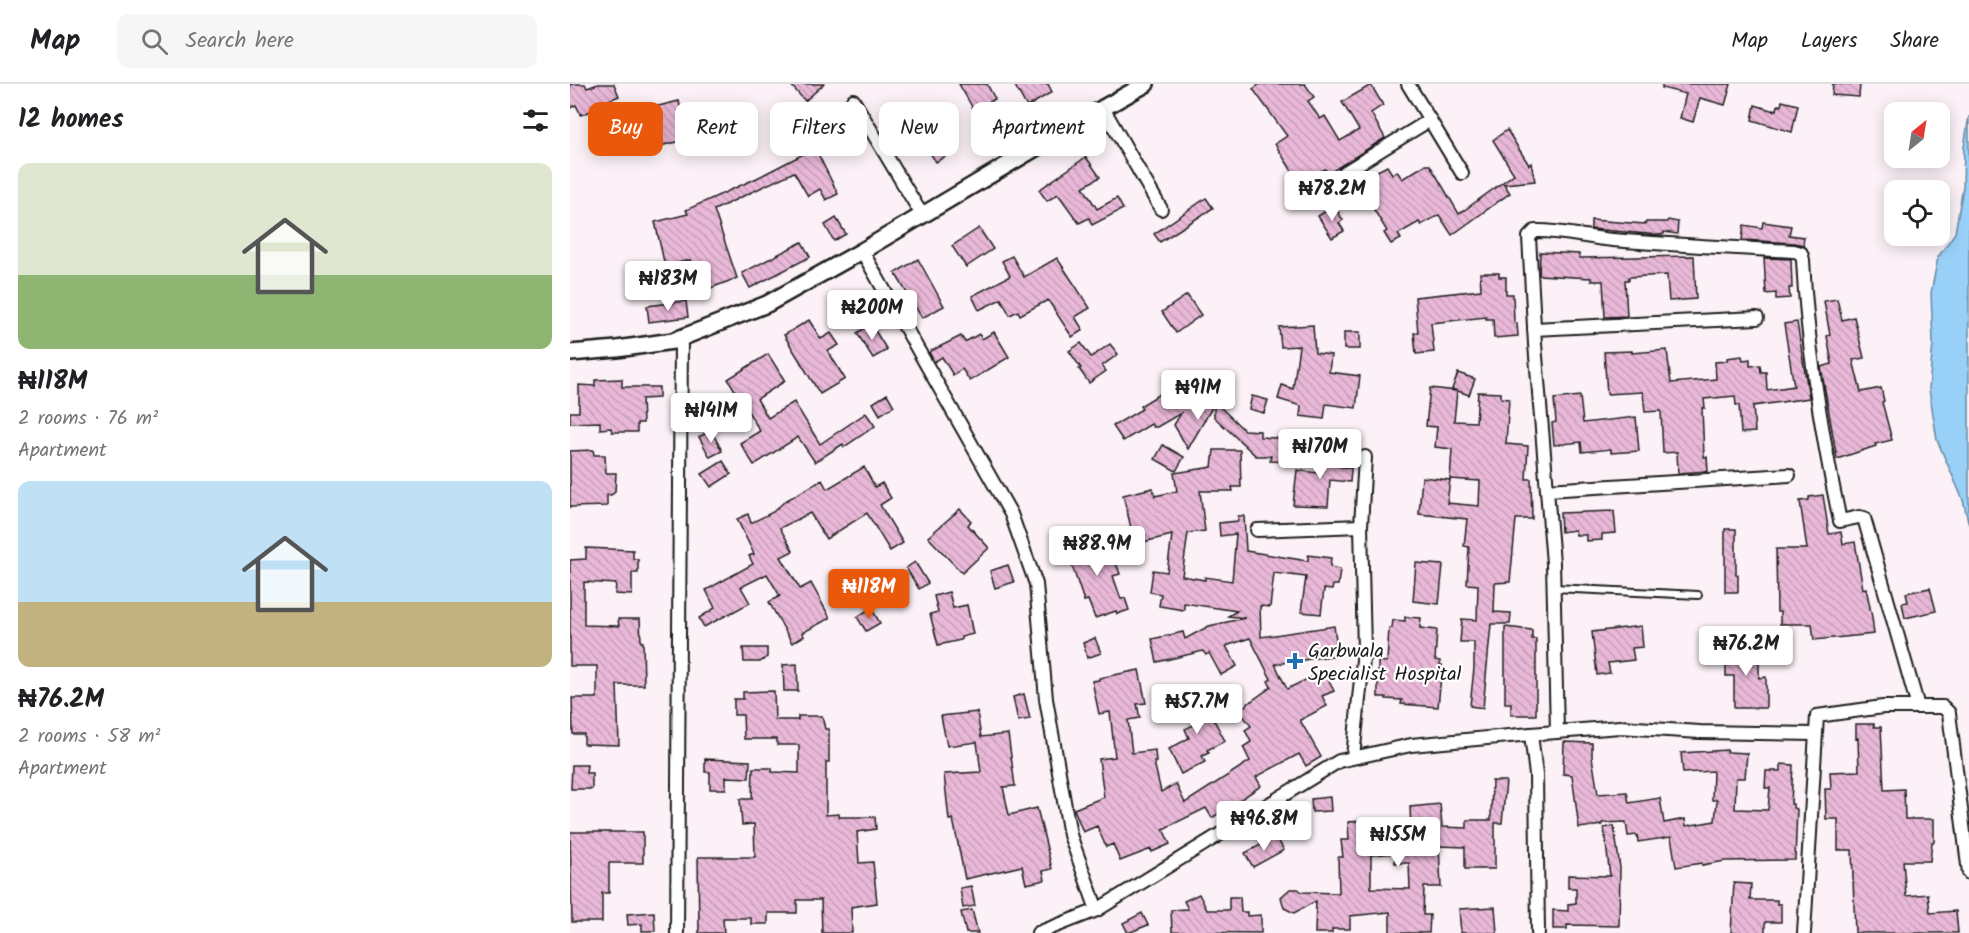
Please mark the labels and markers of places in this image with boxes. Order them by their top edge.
pin: ₦78.2M [1283,171,1381,222]
pin: ₦183M [626,261,710,312]
pin: ₦200M [830,290,914,341]
pin: ₦91M [1162,370,1234,421]
pin: ₦141M [669,393,753,444]
pin: ₦170M [1278,429,1362,480]
pin: ₦88.9M [1048,526,1146,577]
pin: ₦118M [827,569,911,620]
pin: ₦76.2M [1697,626,1795,677]
place label: Garbwala Specialist Hospital [1308,636,1462,691]
marker: Garbwala Specialist Hospital [1286,652,1304,670]
pin: ₦57.7M [1148,684,1246,735]
pin: ₦96.8M [1215,801,1313,852]
pin: ₦155M [1356,817,1440,868]

